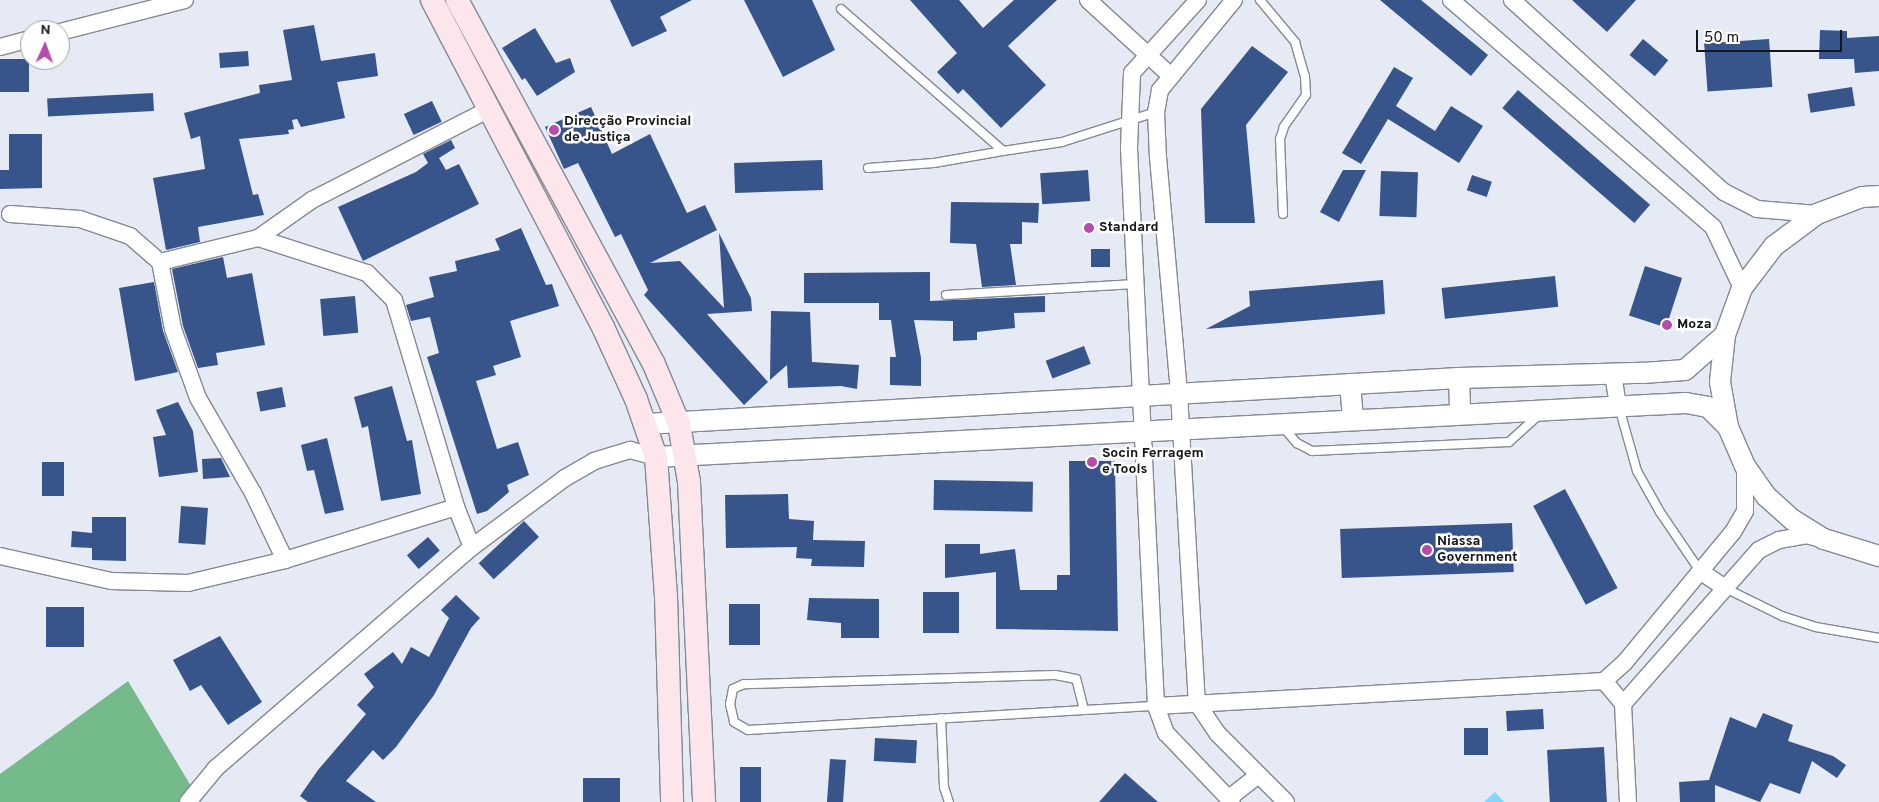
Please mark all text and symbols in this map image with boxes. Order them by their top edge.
north arrow [20,20,70,70]
scale bar [1699,20,1845,52]
text: N [40,22,51,39]
text: 50 m [1704,29,1739,48]
place label: Direcção Provincial de Justiça [564,114,691,146]
marker: Direcção Provincial de Justiça [548,124,560,136]
place label: Standard [1099,220,1159,236]
marker: Standard [1083,222,1095,234]
place label: Moza [1677,317,1712,333]
marker: Moza [1661,319,1673,331]
place label: Socin Ferragem e Tools [1102,446,1204,478]
marker: Socin Ferragem e Tools [1086,456,1098,468]
place label: Niassa Government [1437,534,1518,566]
marker: Niassa Government [1421,544,1433,556]

